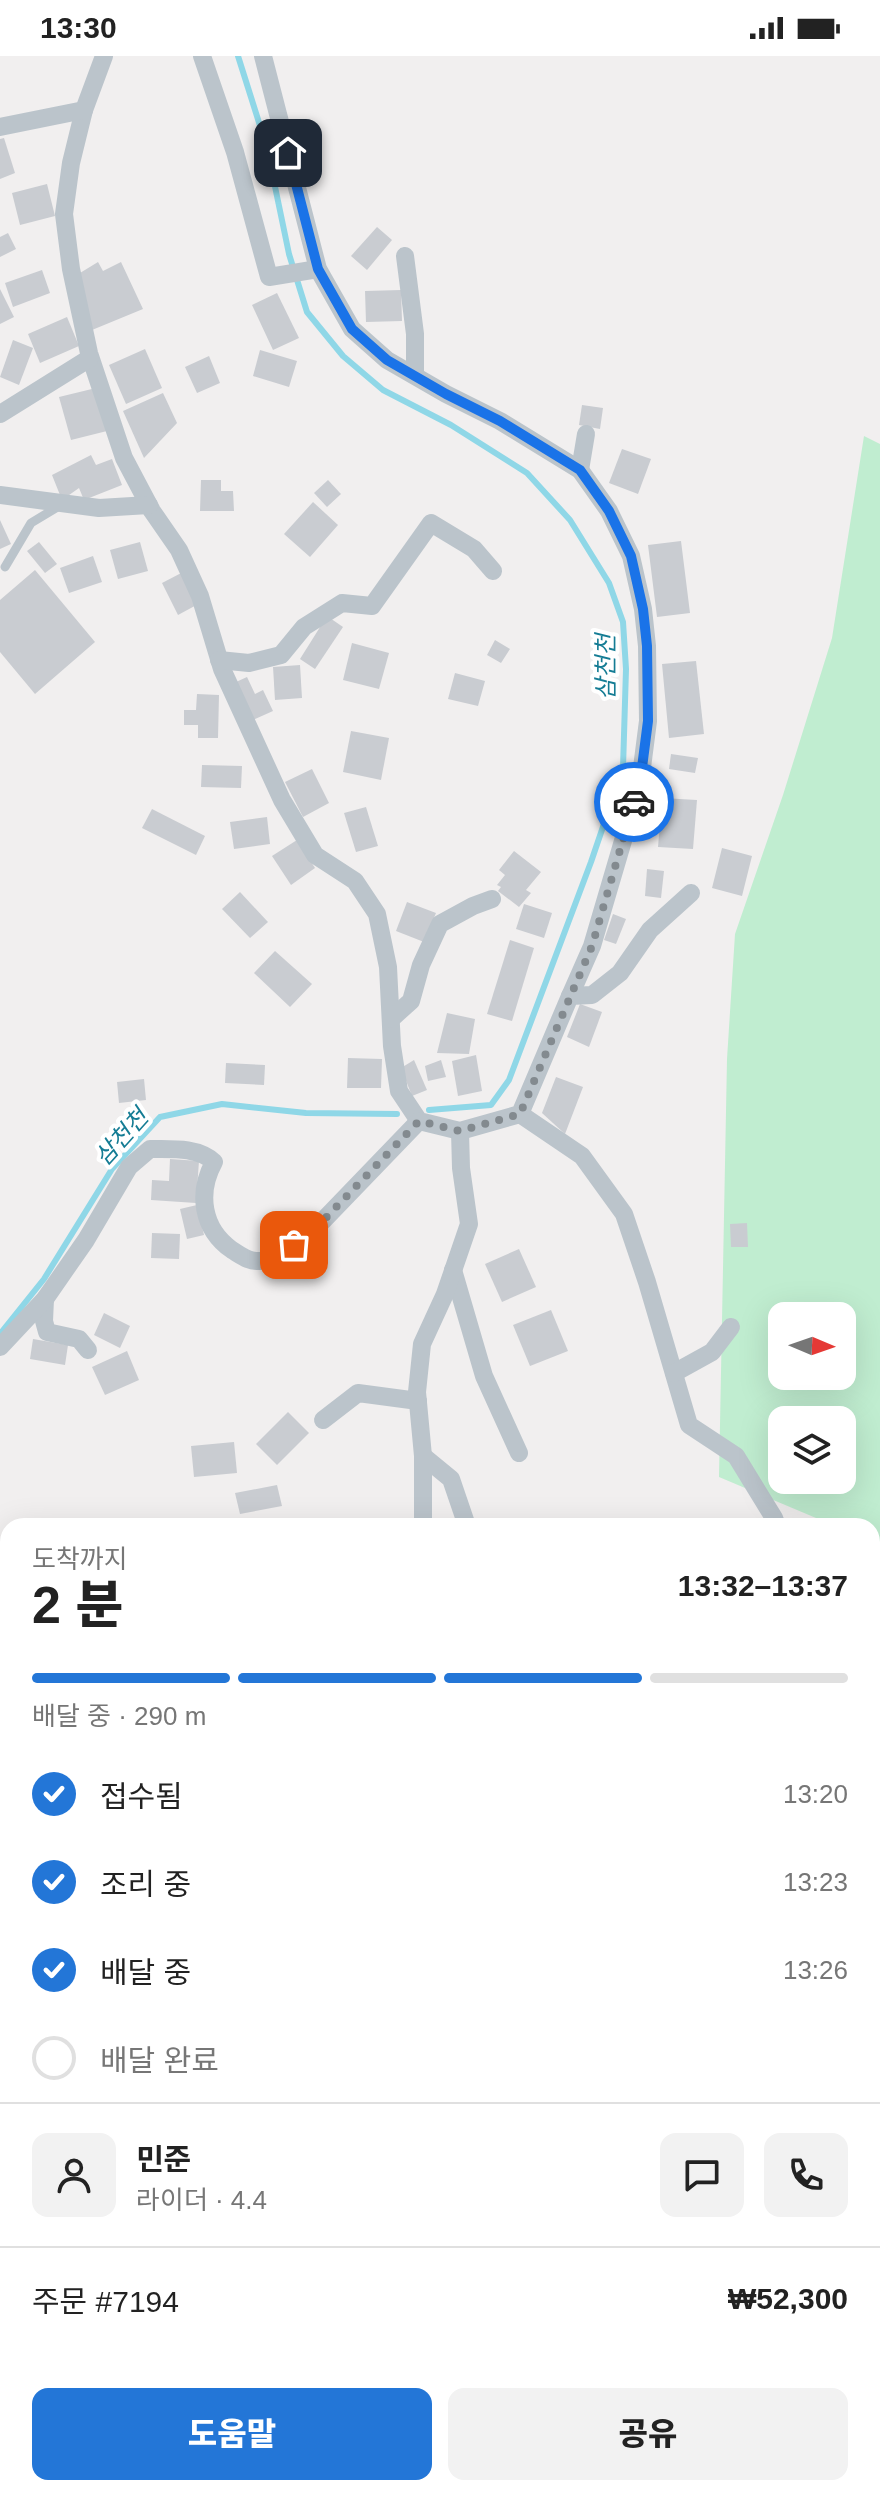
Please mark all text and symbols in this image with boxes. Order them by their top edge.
text: 13:30 [40,11,117,44]
pin [254,119,322,187]
icon: home [266,131,310,175]
water label: 삼천천 [592,631,619,700]
courier [594,762,674,842]
icon: car [612,780,656,824]
water label: 삼천천 [89,1101,155,1171]
pin [260,1211,328,1279]
icon: bag [272,1223,316,1267]
north arrow [768,1302,856,1390]
map controls [768,1302,856,1494]
button: layers [768,1406,856,1494]
text: 도착까지 [32,1544,128,1574]
text: 13:32–13:37 [678,1569,848,1602]
text: 2 분 [32,1576,123,1634]
text: 배달 중 · 290 m [32,1701,206,1731]
icon: check [32,1772,76,1816]
text: 13:20 [783,1779,848,1809]
text: 접수됨 [100,1780,183,1813]
icon: check [32,1860,76,1904]
text: 13:23 [783,1867,848,1897]
text: 조리 중 [100,1868,191,1901]
icon: check [32,1948,76,1992]
text: 13:26 [783,1955,848,1985]
text: 배달 중 [100,1956,191,1989]
text: 배달 완료 [100,2044,219,2077]
button: person [32,2133,116,2217]
button: chat [660,2133,744,2217]
button: phone [764,2133,848,2217]
text: 민준 [136,2143,191,2176]
text: 라이더 · 4.4 [136,2185,267,2215]
text: ₩52,300 [728,2282,848,2315]
text: 주문 #7194 [32,2285,179,2318]
button: 도움말 [32,2388,432,2480]
button: 공유 [448,2388,848,2480]

